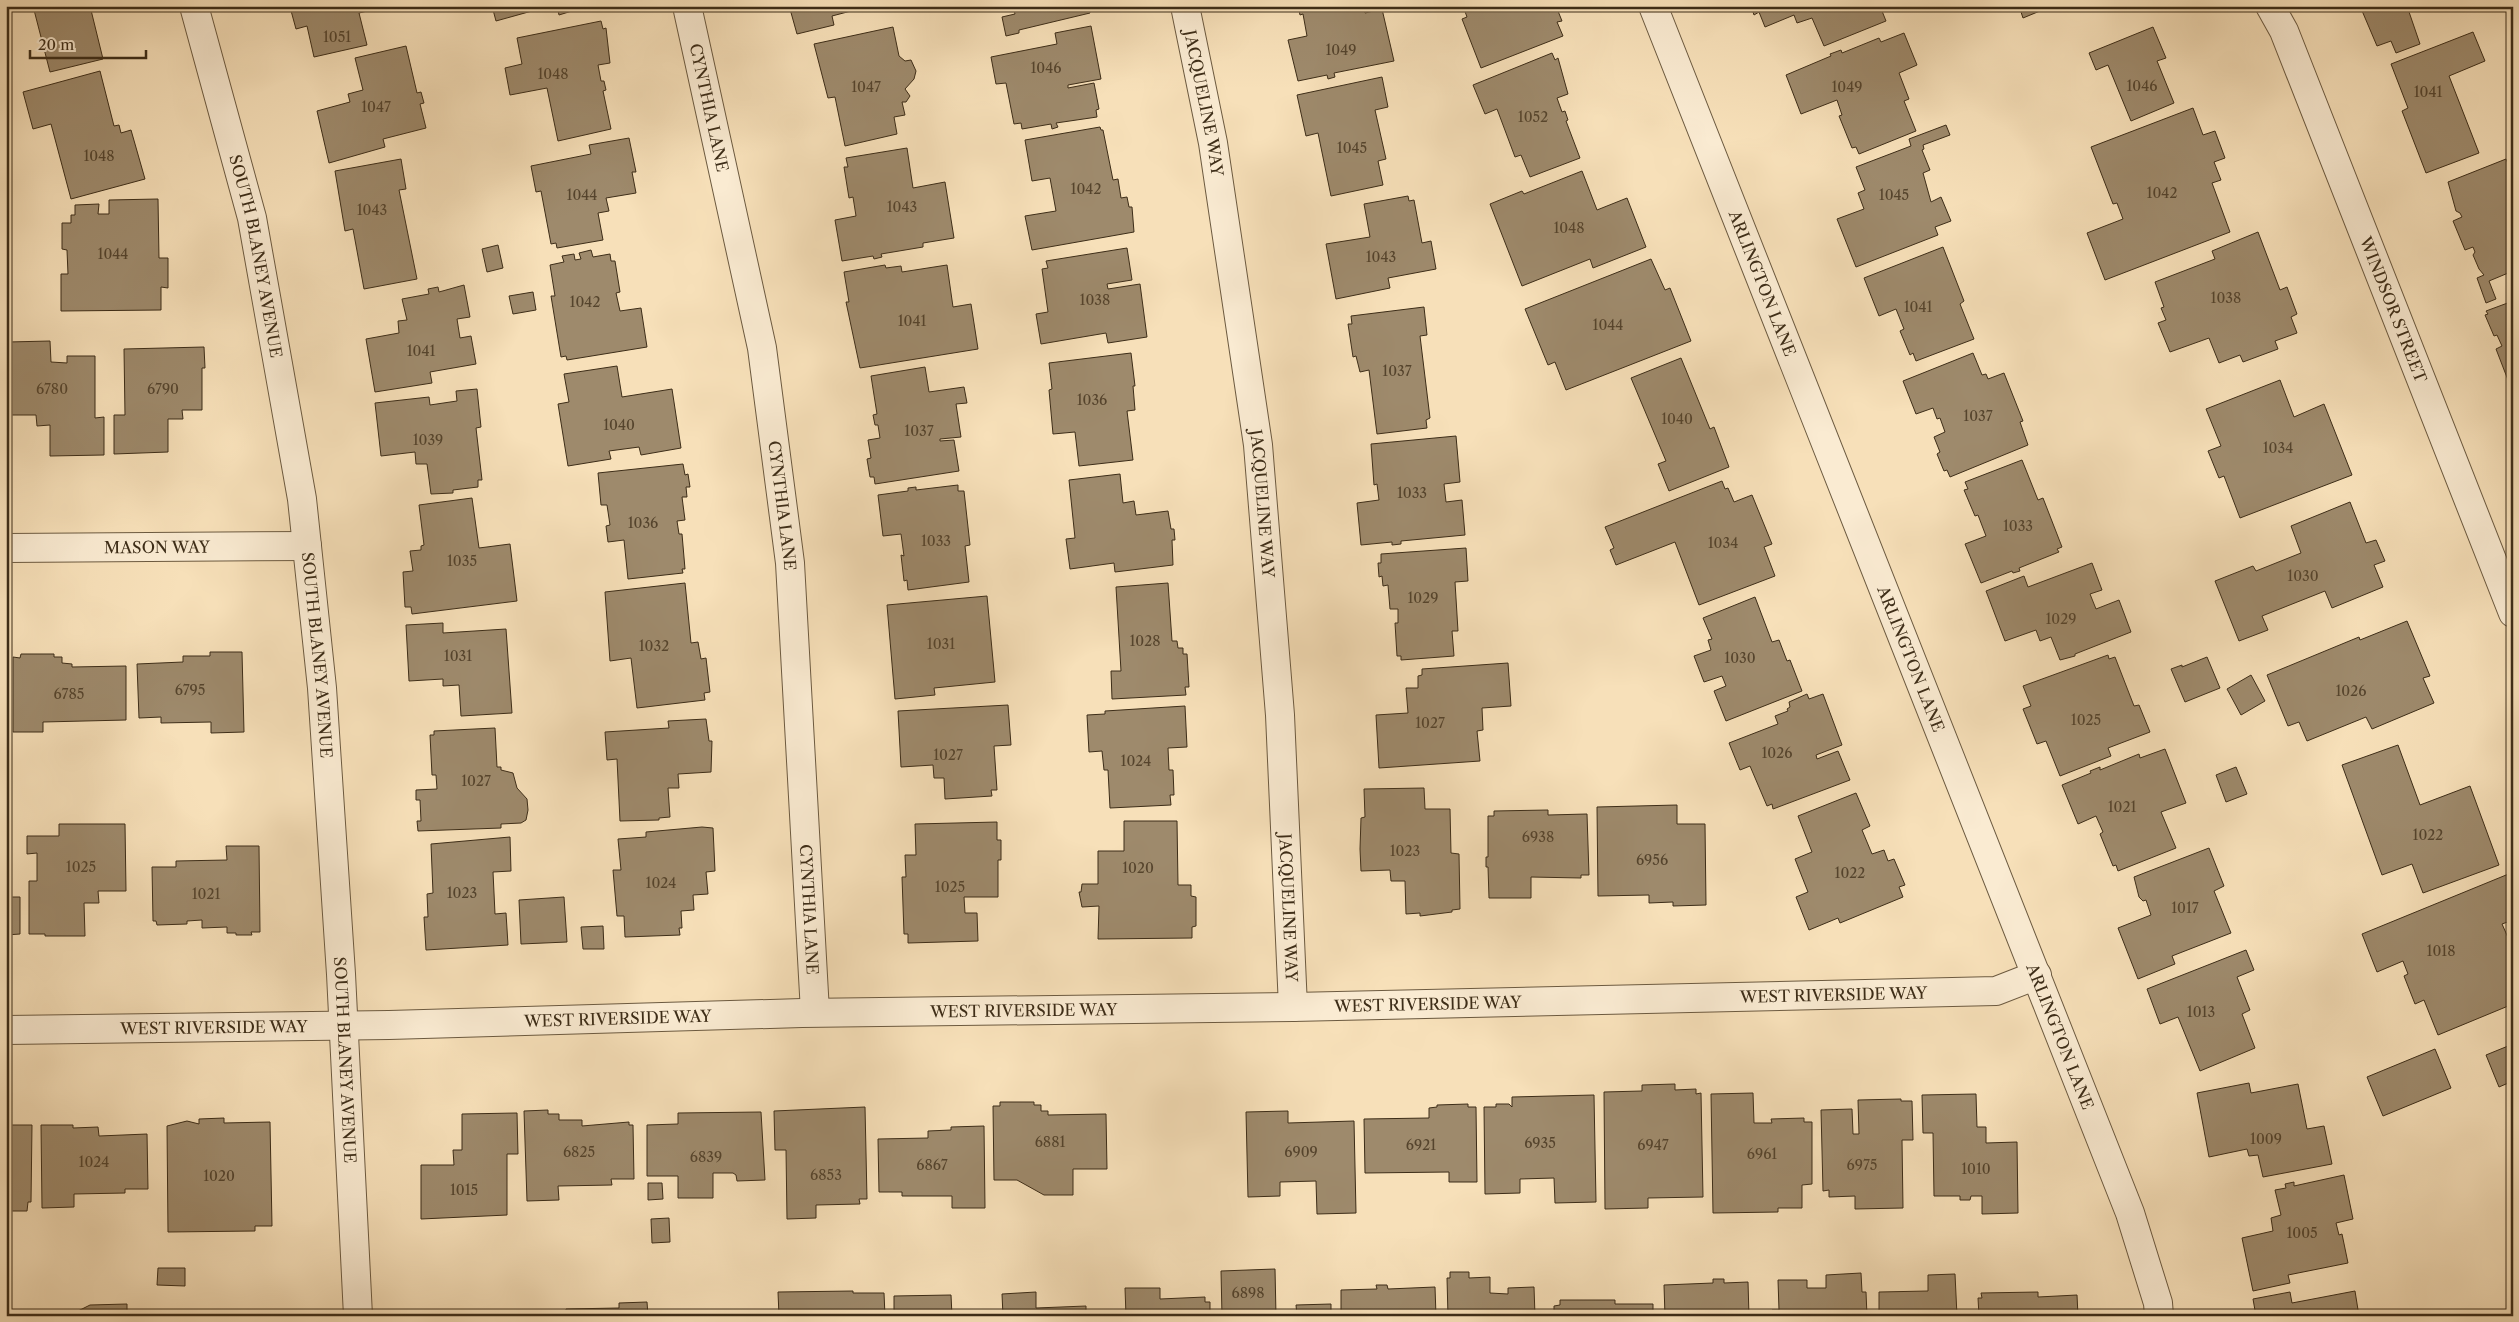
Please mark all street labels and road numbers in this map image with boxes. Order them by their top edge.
street label: JACQUELINE WAY [1180,25,1228,178]
street label: CYNTHIA LANE [686,42,733,174]
street label: SOUTH BLANEY AVENUE [225,152,287,359]
street label: ARLINGTON LANE [1724,206,1800,359]
street label: WINDSOR STREET [2356,233,2431,385]
street label: JACQUELINE WAY [1245,425,1279,579]
street label: CYNTHIA LANE [764,439,800,571]
street label: MASON WAY [104,537,211,557]
street label: SOUTH BLANEY AVENUE [298,551,337,759]
street label: ARLINGTON LANE [1873,582,1949,735]
street label: JACQUELINE WAY [1275,830,1302,983]
street label: CYNTHIA LANE [796,844,823,975]
street label: SOUTH BLANEY AVENUE [330,956,360,1164]
street label: ARLINGTON LANE [2022,960,2098,1112]
street label: WEST RIVERSIDE WAY [1739,983,1928,1007]
street label: WEST RIVERSIDE WAY [1333,992,1522,1016]
street label: WEST RIVERSIDE WAY [929,999,1118,1021]
street label: WEST RIVERSIDE WAY [523,1006,713,1031]
street label: WEST RIVERSIDE WAY [119,1016,309,1039]

